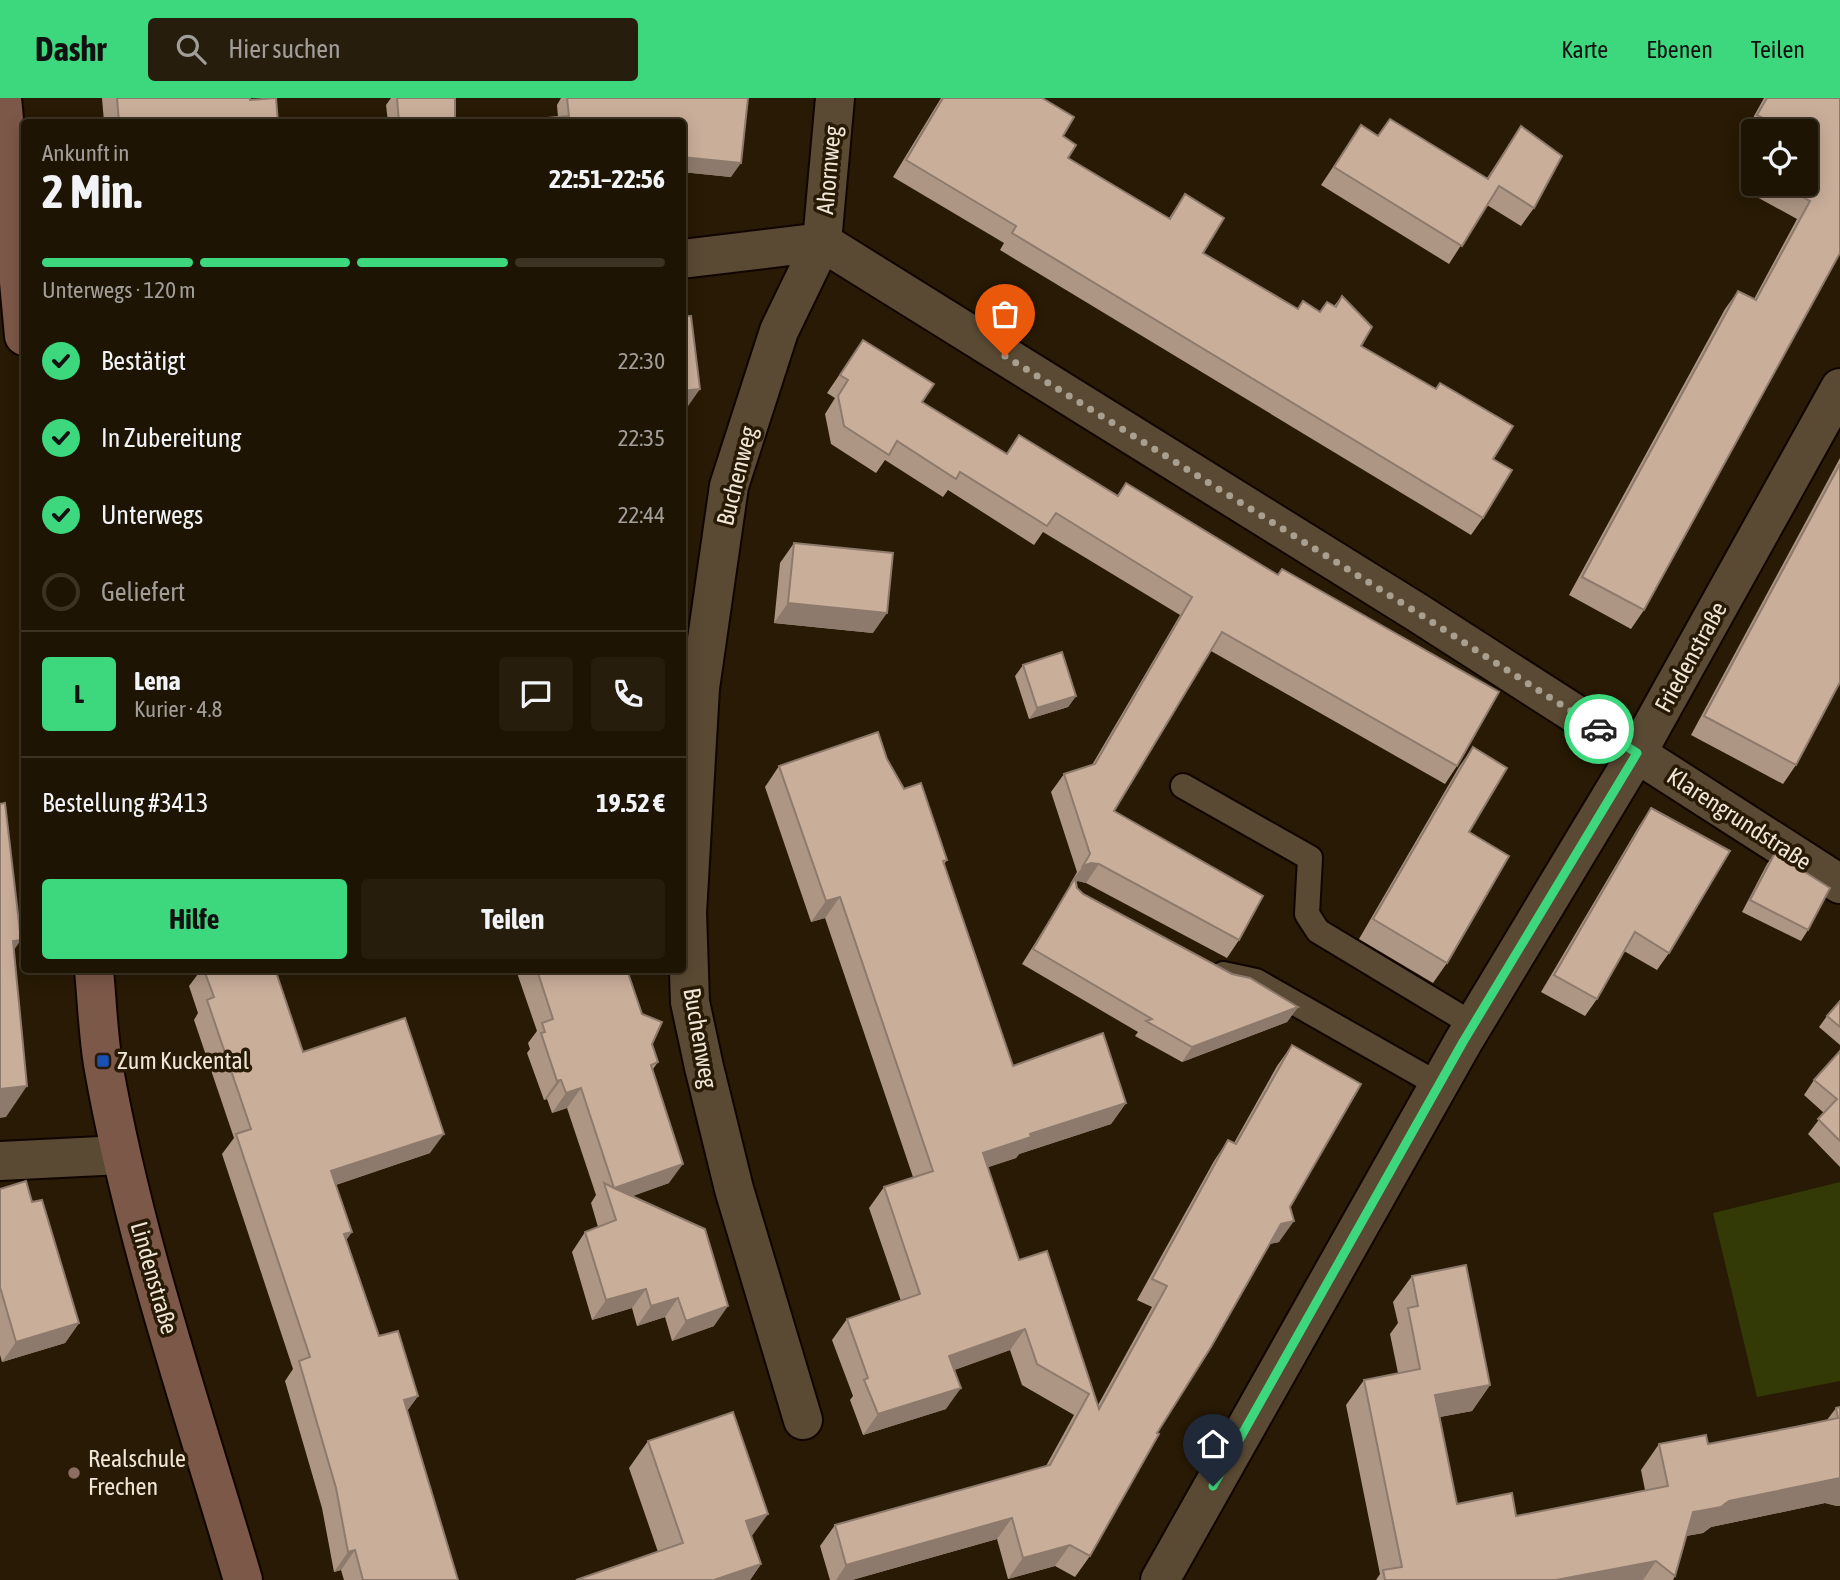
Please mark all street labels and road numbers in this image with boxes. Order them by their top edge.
street label: Ahornweg [811,124,846,215]
street label: Buchenweg [711,423,762,528]
street label: Friedenstraße [1649,597,1732,717]
street label: Klarengrundstraße [1662,762,1816,875]
street label: Buchenweg [678,986,723,1091]
street label: Lindenstraße [126,1219,183,1337]

